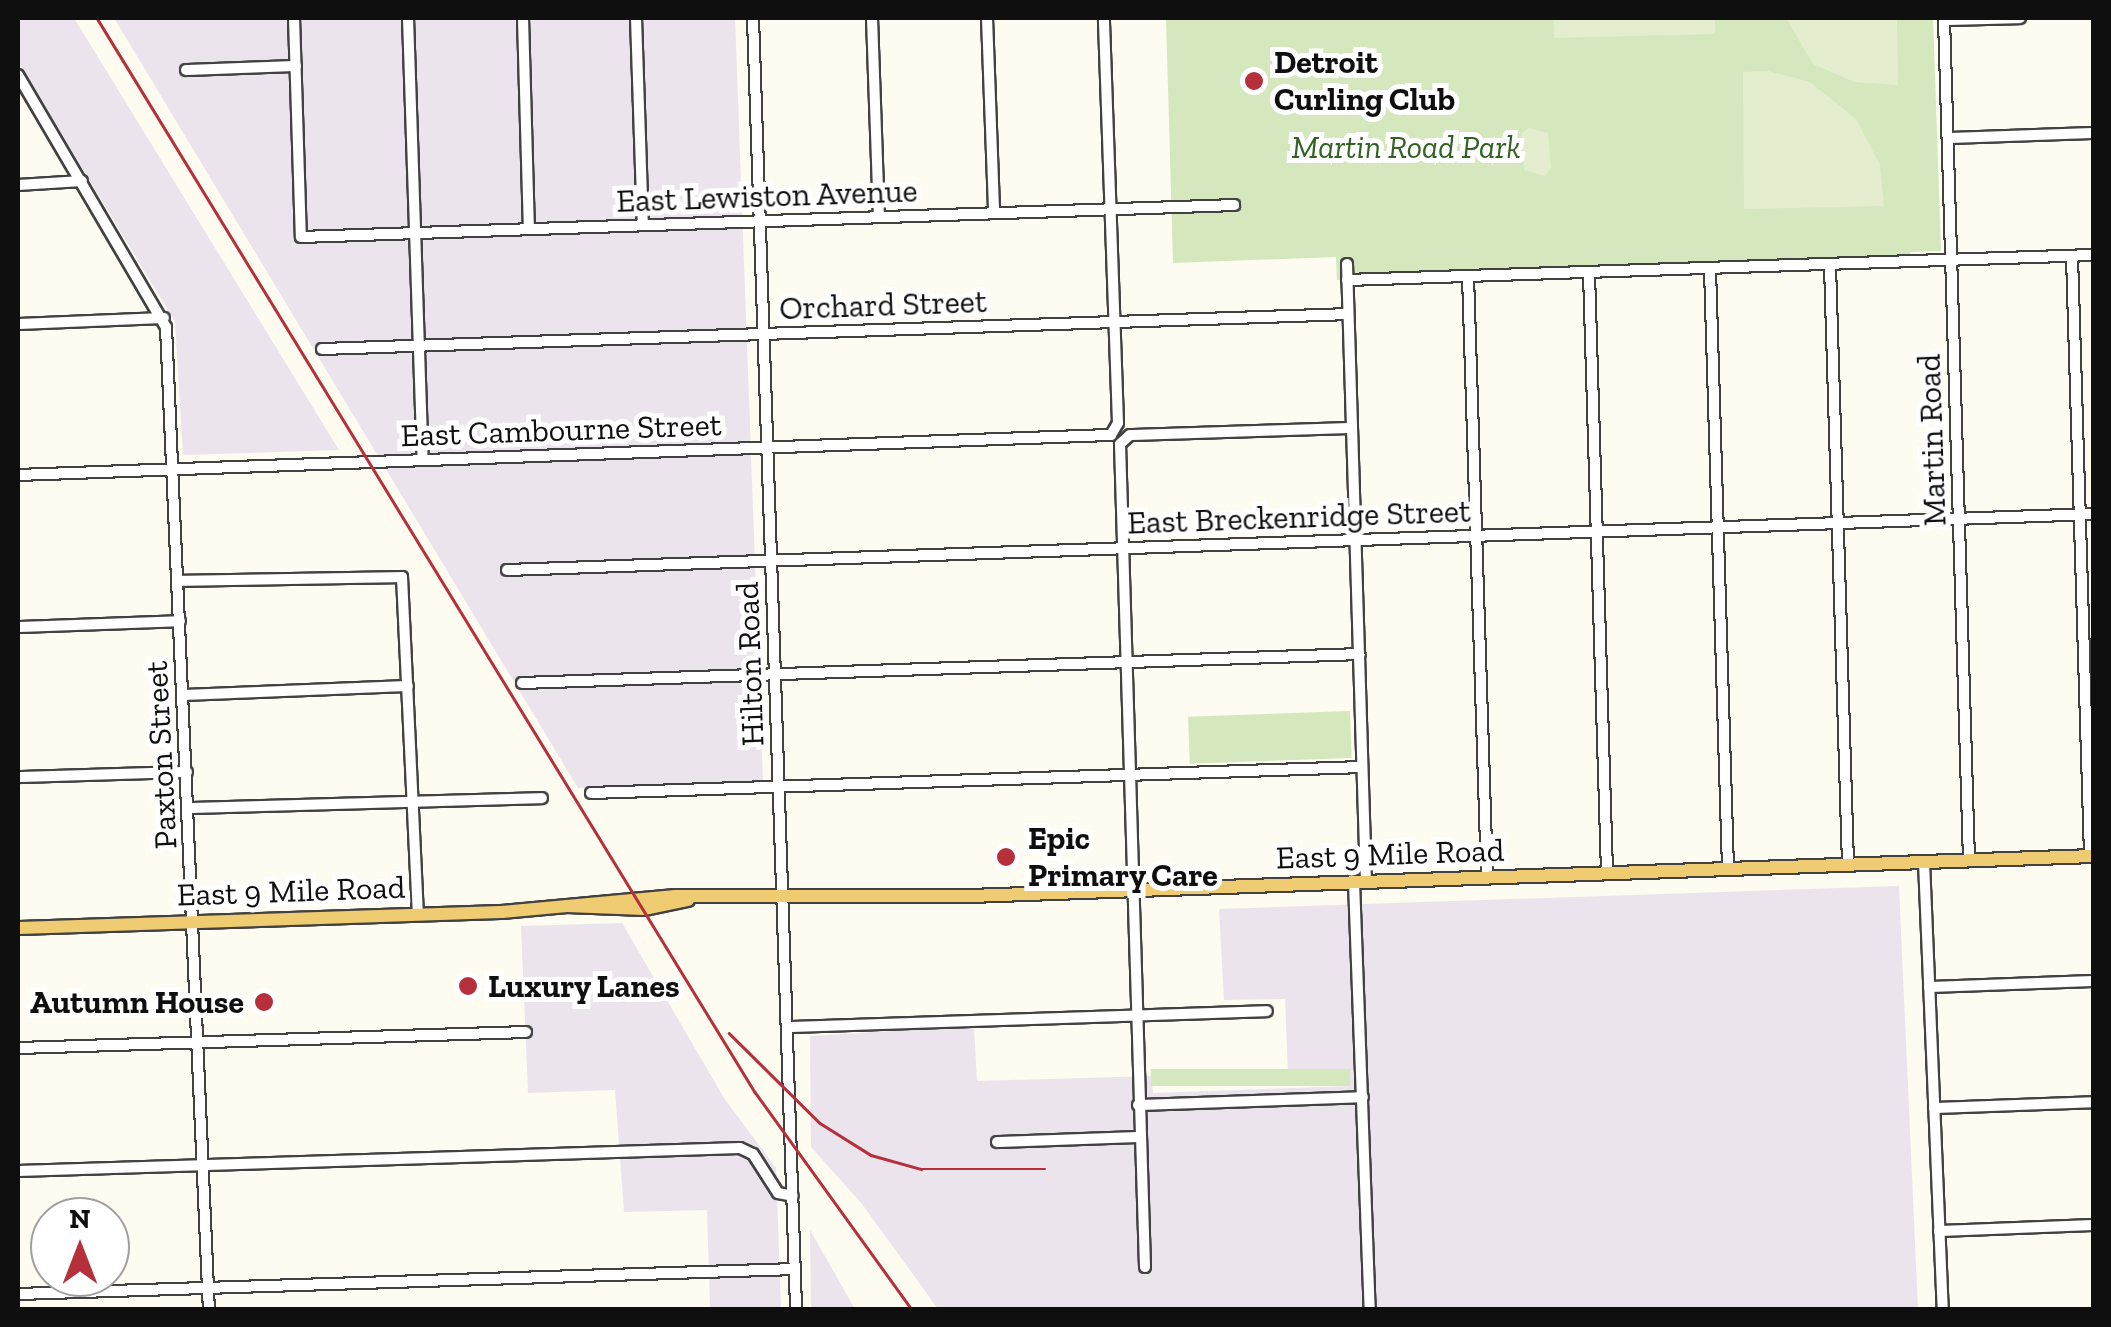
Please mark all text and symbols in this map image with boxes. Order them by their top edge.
place label: Detroit Curling Club [1274,44,1455,119]
marker: Detroit Curling Club [1243,70,1265,92]
park label: Martin Road Park [1291,128,1521,166]
street label: East Lewiston Avenue [615,172,919,220]
street label: Orchard Street [779,282,987,328]
street label: Martin Road [1910,353,1954,527]
street label: East Cambourne Street [400,405,722,455]
street label: East Breckenridge Street [1127,492,1471,542]
street label: Hilton Road [728,581,772,747]
street label: Paxton Street [137,660,185,850]
place label: Epic Primary Care [1028,820,1218,895]
street label: East 9 Mile Road [1275,831,1505,877]
marker: Epic Primary Care [993,844,1019,870]
street label: East 9 Mile Road [176,868,406,914]
place label: Luxury Lanes [488,967,680,1005]
marker: Luxury Lanes [457,975,479,997]
place label: Autumn House [30,983,244,1021]
marker: Autumn House [253,991,275,1013]
north arrow [30,1197,130,1297]
text: N [69,1202,91,1235]

